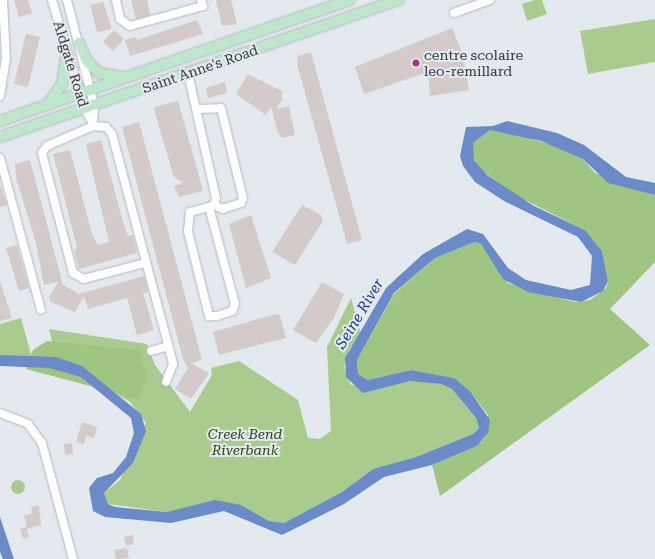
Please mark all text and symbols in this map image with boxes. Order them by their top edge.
street label: Aldgate Road [50,19,92,109]
street label: Saint Anne's Road [140,41,260,97]
place label: centre scolaire leo-remillard [424,47,523,80]
marker: centre scolaire leo-remillard [411,58,421,68]
water label: Seine River [332,276,388,352]
park label: Creek Bend Riverbank [208,426,282,458]

